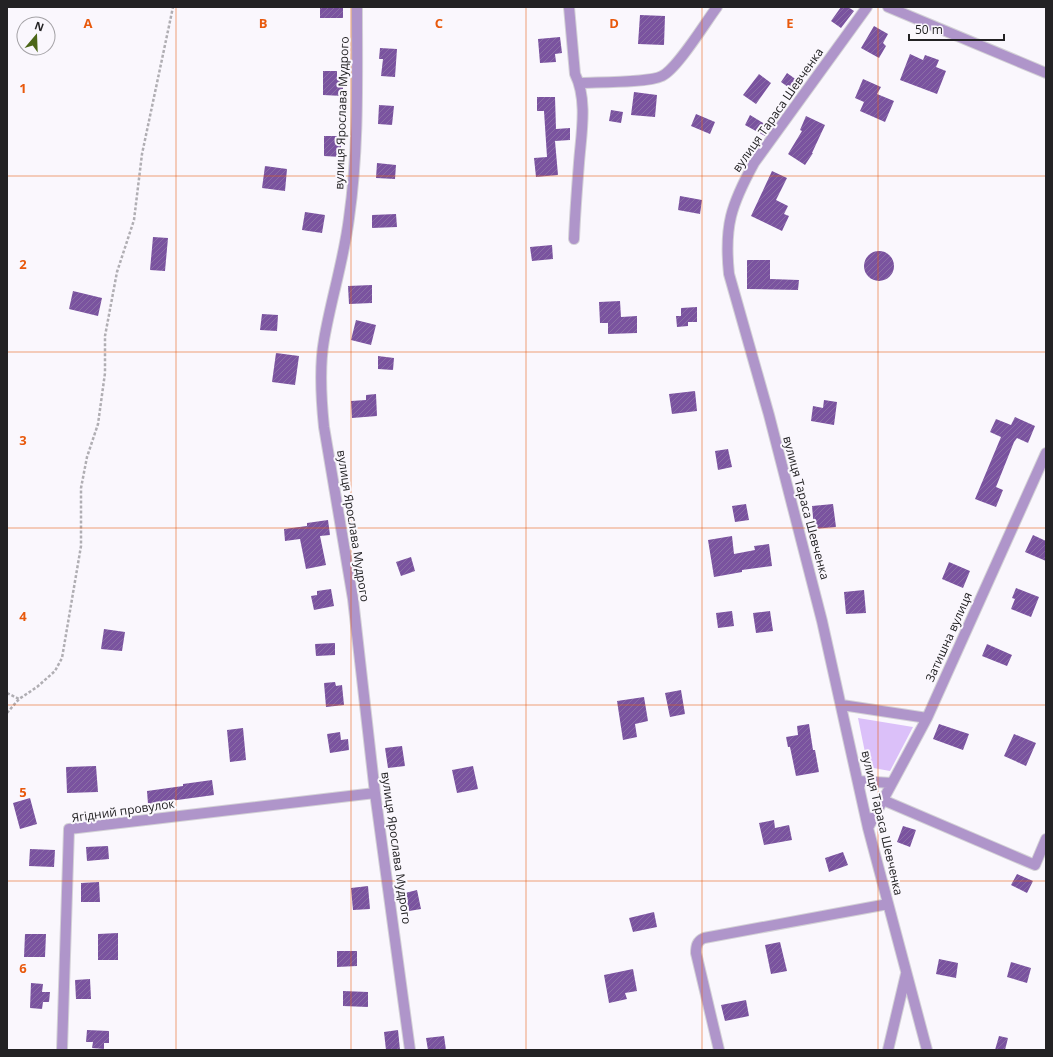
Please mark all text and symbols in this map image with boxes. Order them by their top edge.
text: A [84,14,93,32]
text: B [259,14,268,32]
text: C [435,14,443,32]
text: D [609,14,619,32]
text: E [786,14,794,32]
north arrow [16,16,56,56]
scale bar [909,16,1004,42]
text: N [33,18,46,35]
text: 50 m [915,21,943,38]
street label: вулиця Ярослава Мудрого [330,36,353,190]
street label: вулиця Тараса Шевченка [728,44,827,175]
text: 1 [19,79,27,97]
text: 2 [19,255,27,273]
text: 3 [19,431,27,449]
street label: вулиця Тараса Шевченка [779,434,834,582]
street label: вулиця Ярослава Мудрого [333,449,374,603]
street label: Затишна вулиця [921,589,976,684]
text: 4 [19,607,27,625]
street label: вулиця Тараса Шевченка [858,749,907,897]
street label: вулиця Ярослава Мудрого [377,771,416,925]
text: 5 [19,783,27,801]
street label: Ягідний провулок [70,795,176,826]
text: 6 [19,959,27,977]

